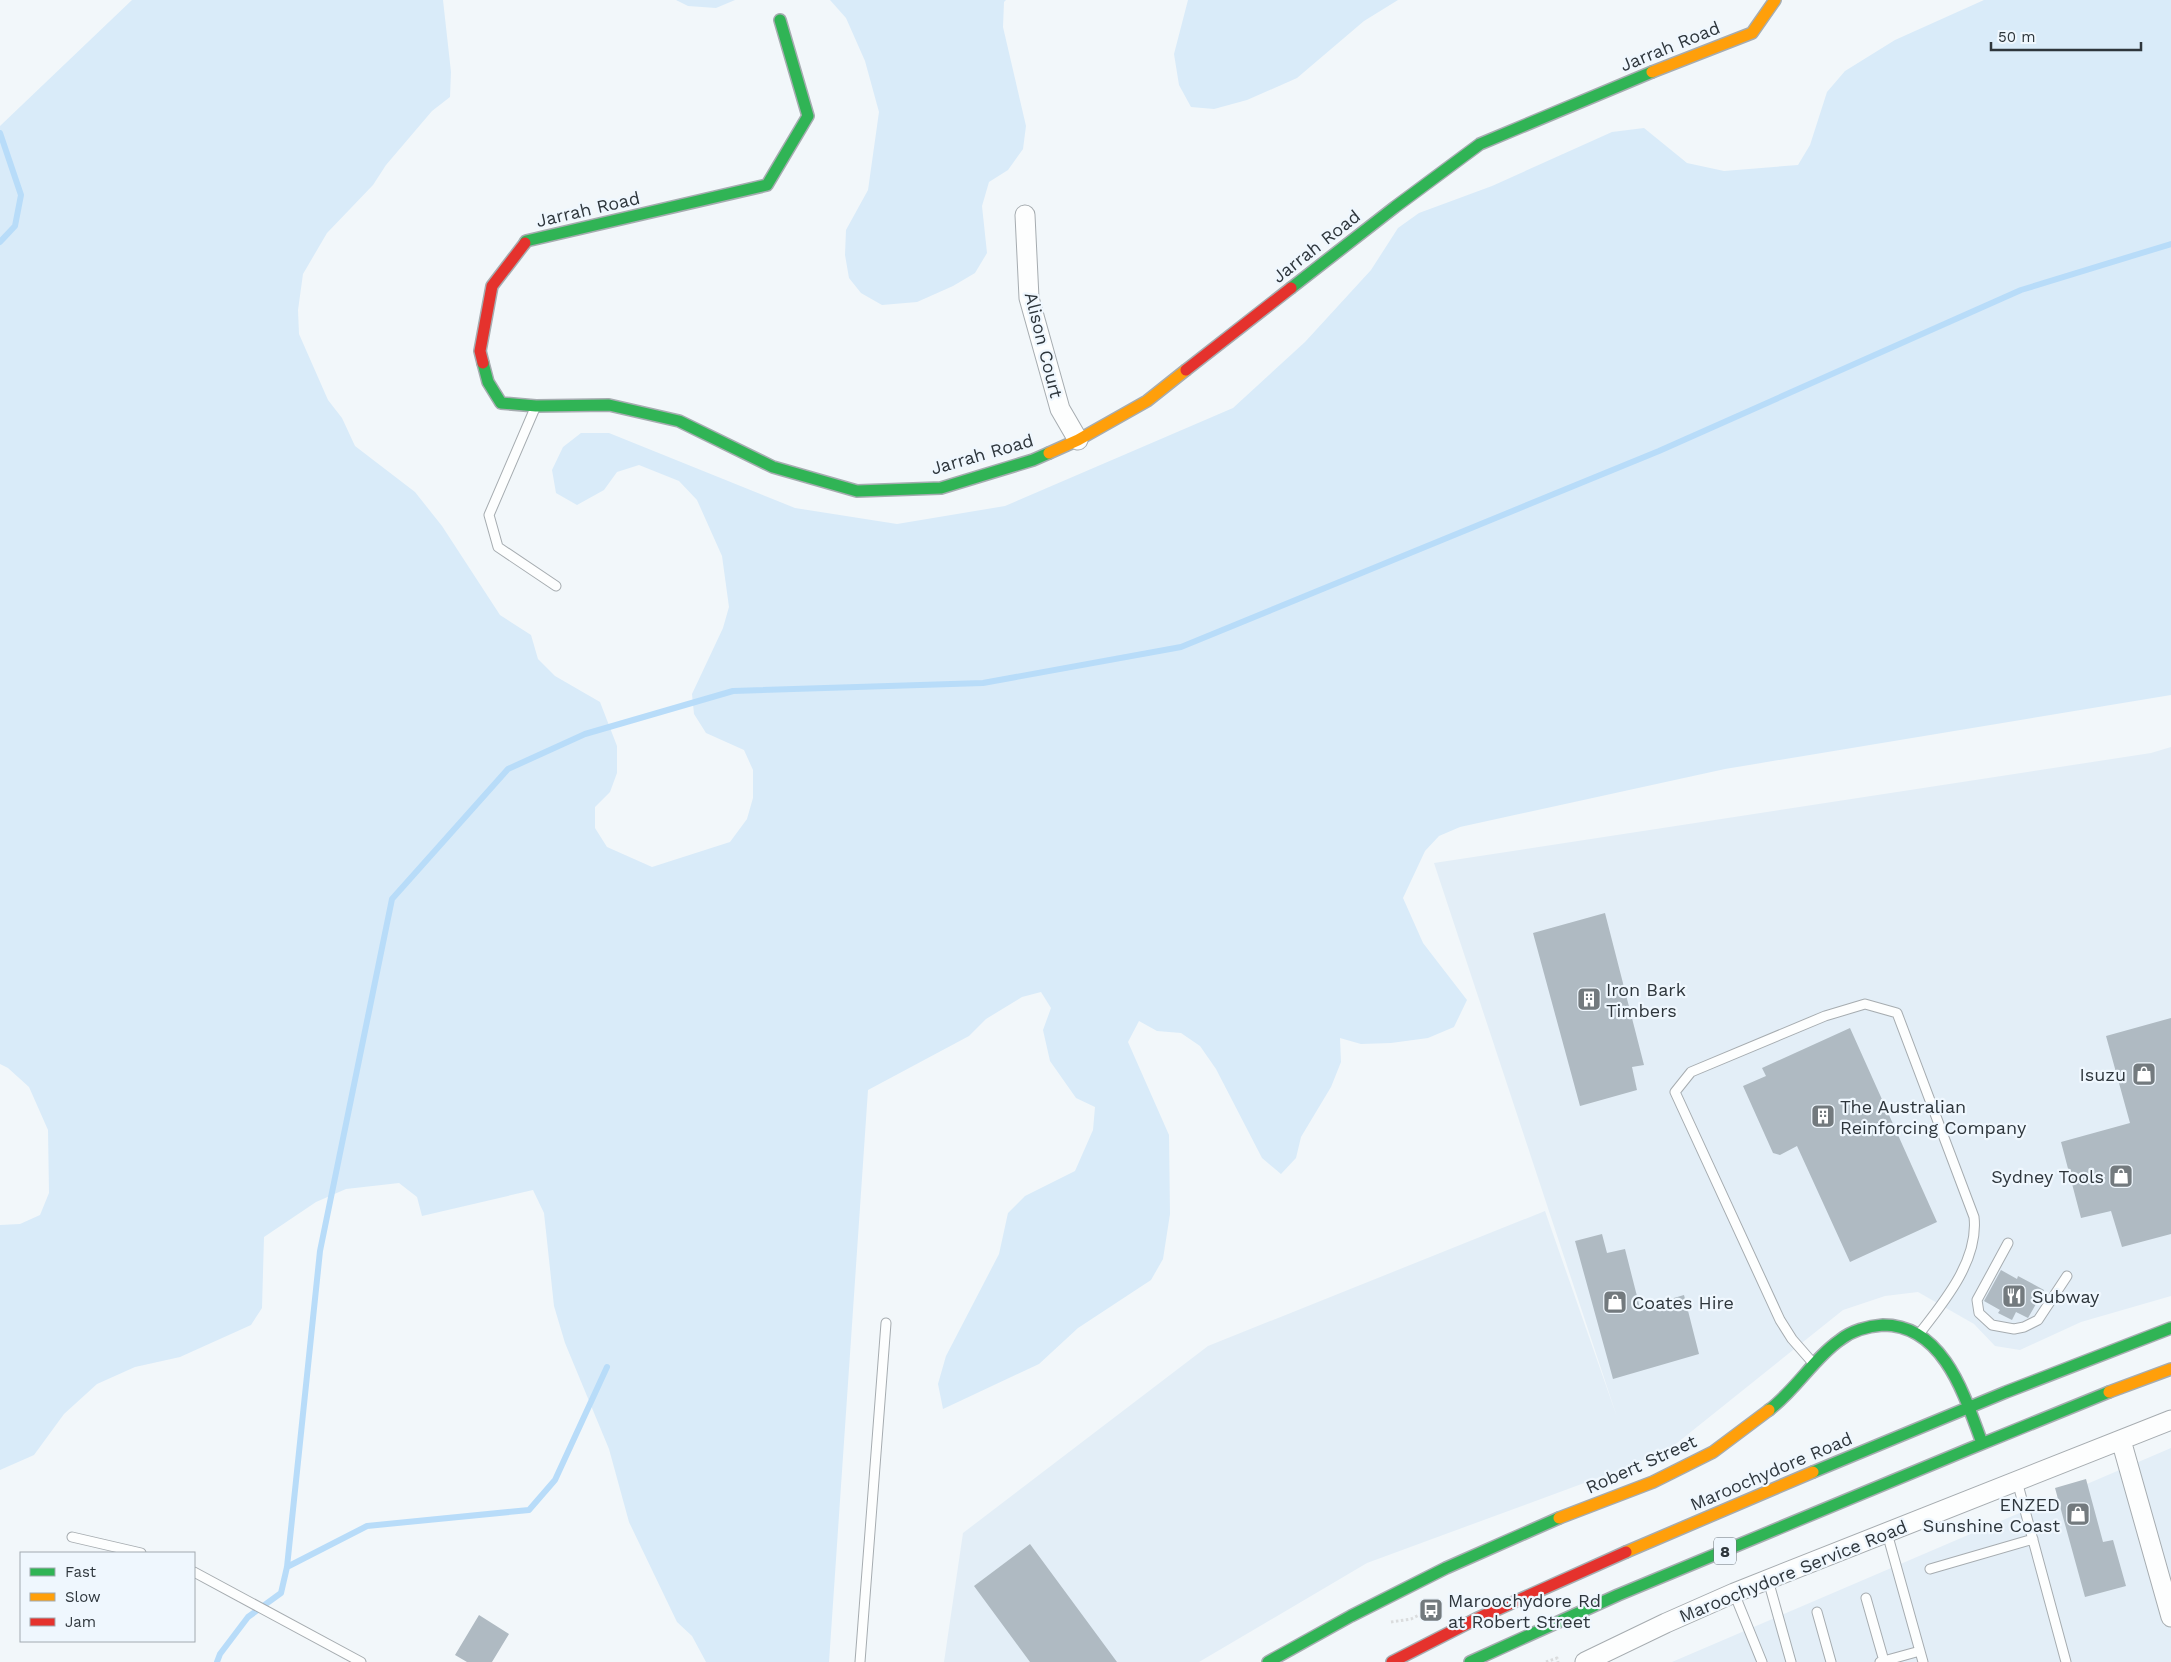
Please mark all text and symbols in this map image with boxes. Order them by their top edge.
street label: Jarrah Road [1617,16,1723,76]
scale bar [1991,20,2141,52]
text: 50 m [1998,28,2035,46]
street label: Jarrah Road [534,187,642,231]
street label: Jarrah Road [1268,205,1364,287]
street label: Alison Court [1021,290,1067,401]
street label: Jarrah Road [928,429,1036,479]
place label: Iron Bark Timbers [1606,979,1686,1021]
building icon: Iron Bark Timbers [1576,986,1602,1012]
shop icon: Isuzu [2131,1061,2157,1087]
place label: Isuzu [2080,1064,2126,1085]
place label: The Australian Reinforcing Company [1840,1096,2027,1138]
building icon: The Australian Reinforcing Company [1810,1103,1836,1129]
shop icon: Sydney Tools [2108,1163,2134,1189]
place label: Sydney Tools [1991,1166,2104,1187]
restaurant icon: Subway [2001,1283,2027,1309]
place label: Subway [2032,1286,2100,1307]
shop icon: Coates Hire [1602,1289,1628,1315]
place label: Coates Hire [1632,1292,1734,1313]
street label: Maroochydore Road [1687,1427,1855,1515]
street label: Robert Street [1582,1430,1700,1498]
place label: ENZED Sunshine Coast [1923,1494,2060,1536]
shop icon: ENZED Sunshine Coast [2065,1501,2091,1527]
street label: Maroochydore Service Road [1676,1516,1910,1626]
road number: 8 [1714,1538,1736,1564]
legend [20,1552,195,1642]
text: Fast [65,1563,97,1581]
text: Slow [65,1588,101,1606]
place label: Maroochydore Rd at Robert Street [1448,1590,1601,1632]
bus stop icon: Maroochydore Rd at Robert Street [1418,1597,1444,1623]
text: Jam [65,1613,96,1631]

